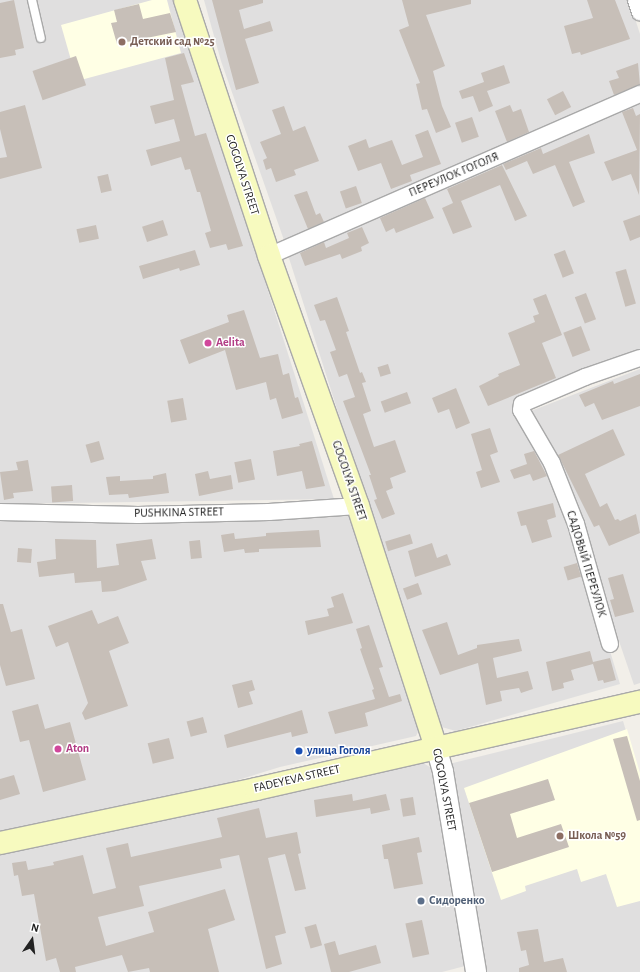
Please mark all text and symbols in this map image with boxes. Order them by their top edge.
place label: Детский сад №25 [130,35,215,49]
marker: Детский сад №25 [117,37,127,47]
street label: GOGOLYA STREET [222,133,262,217]
street label: ПЕРЕУЛОК ГОГОЛЯ [407,150,501,200]
place label: Aelita [216,336,245,350]
marker: Aelita [203,338,213,348]
street label: GOGOLYA STREET [328,439,370,523]
street label: PUSHKINA STREET [134,505,224,521]
street label: САДОВЫЙ ПЕРЕУЛОК [563,509,609,619]
place label: Aton [66,742,89,756]
marker: Aton [53,744,63,754]
place label: улица Гоголя [307,744,370,758]
marker: улица Гоголя [294,746,304,756]
street label: GOGOLYA STREET [429,747,459,833]
street label: FADEYEVA STREET [252,762,342,796]
place label: Школа №59 [568,829,626,843]
marker: Школа №59 [555,831,565,841]
place label: Сидоренко [429,894,485,908]
marker: Сидоренко [416,896,426,906]
north arrow [12,920,52,960]
text: N [30,922,40,934]

